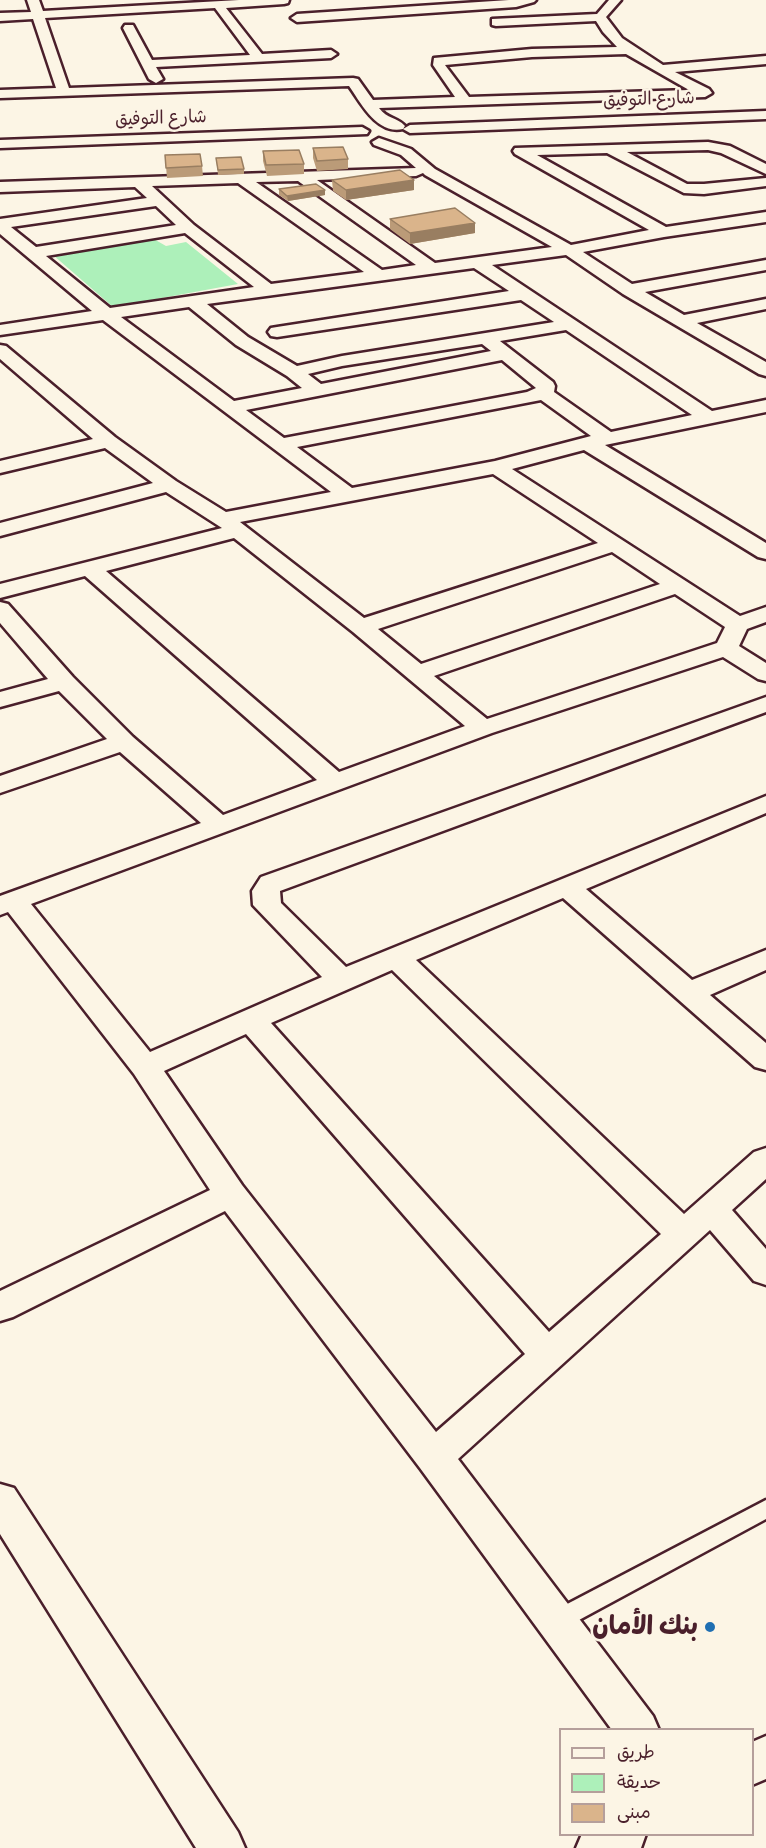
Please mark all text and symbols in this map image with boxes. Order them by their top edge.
street label: شارع التوفيق [603,88,695,112]
street label: شارع التوفيق [115,107,207,131]
place label: بنك الأمان [592,1611,698,1643]
marker: بنك الأمان [703,1620,717,1634]
legend [559,1728,754,1836]
text: طريق [617,1741,655,1763]
text: حديقة [617,1771,661,1793]
text: مبنى [617,1801,651,1823]

